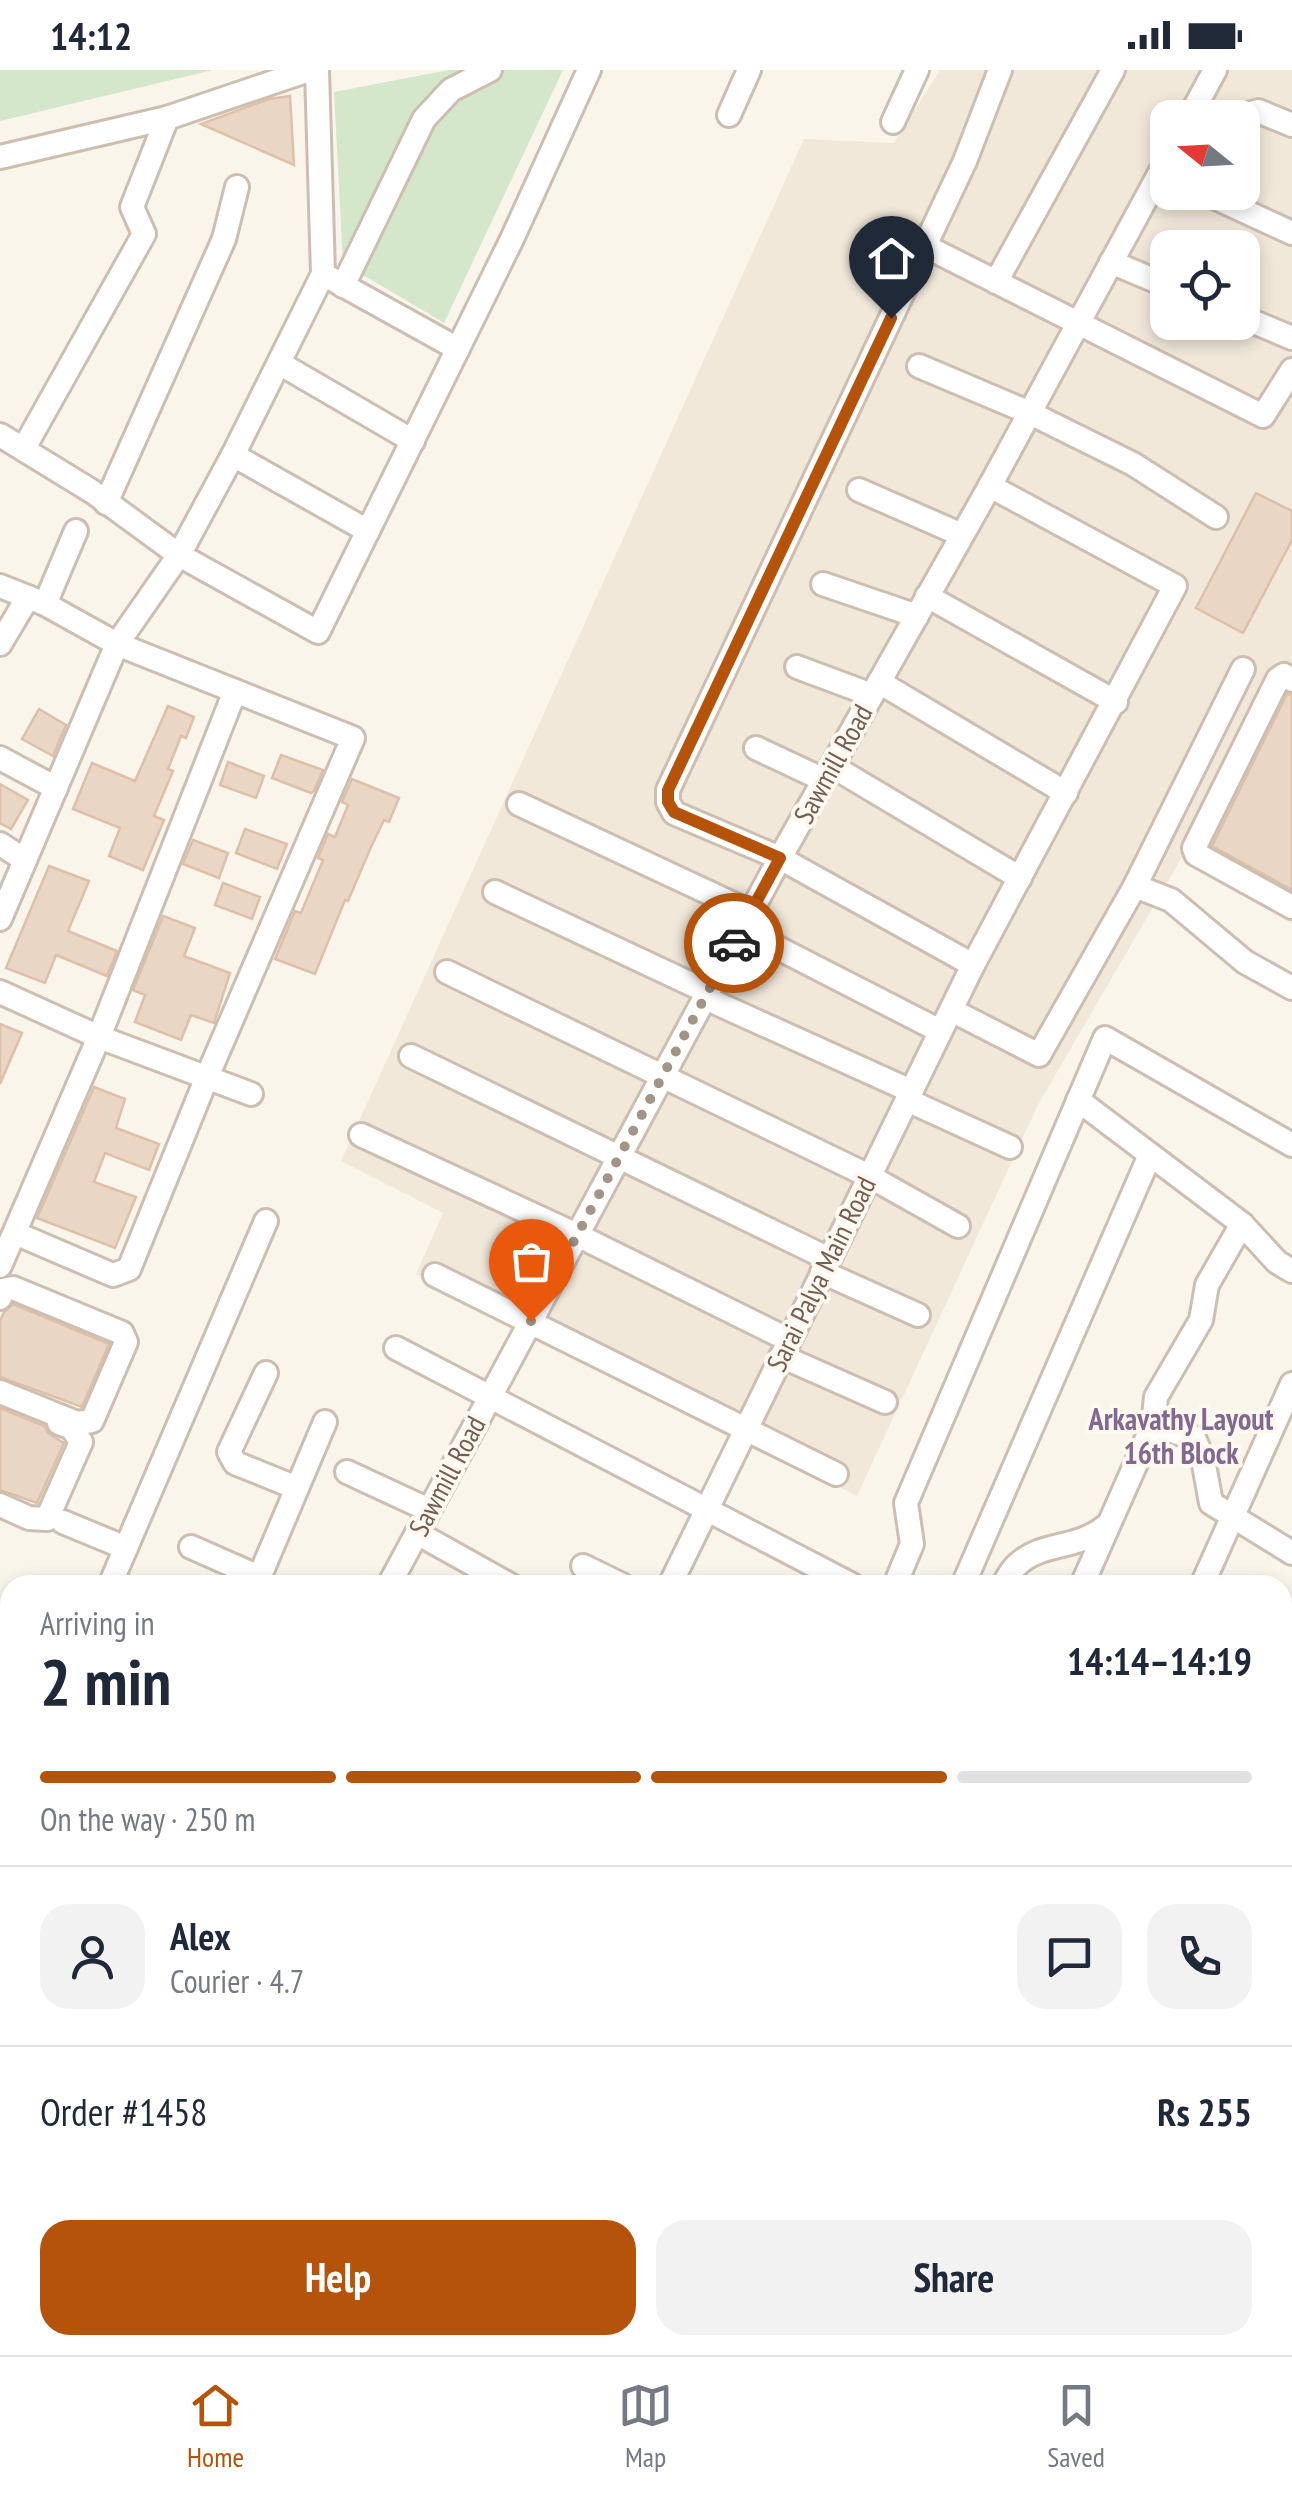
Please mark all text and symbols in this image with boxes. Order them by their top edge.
text: 14:12 [50,11,132,60]
north arrow [1150,100,1260,210]
map controls [1150,100,1260,340]
pin [849,216,934,319]
button: locate [1150,230,1260,340]
icon: home [864,231,919,286]
street label: Sawmill Road [785,698,880,830]
courier [684,893,784,993]
icon: car [707,916,762,971]
street label: Sarai Palya Main Road [757,1170,884,1377]
pin [489,1219,574,1322]
icon: bag [504,1234,559,1289]
district label: Arkavathy Layout 16th Block [1088,1399,1274,1472]
street label: Sawmill Road [400,1409,494,1542]
text: Arriving in [40,1602,155,1644]
text: 14:14–14:19 [1067,1636,1252,1685]
text: 2 min [40,1639,171,1723]
text: On the way · 250 m [40,1798,255,1840]
button: person [40,1904,145,2009]
button: chat [1017,1904,1122,2009]
button: phone [1147,1904,1252,2009]
text: Alex [170,1911,231,1960]
text: Courier · 4.7 [170,1960,304,2002]
text: Order #1458 [40,2087,207,2136]
text: Rs 255 [1157,2087,1252,2136]
button: Help [40,2220,636,2335]
button: Share [656,2220,1252,2335]
tab: Home [187,2378,244,2475]
tab: Map [618,2378,673,2475]
tab: Saved [1047,2378,1105,2475]

